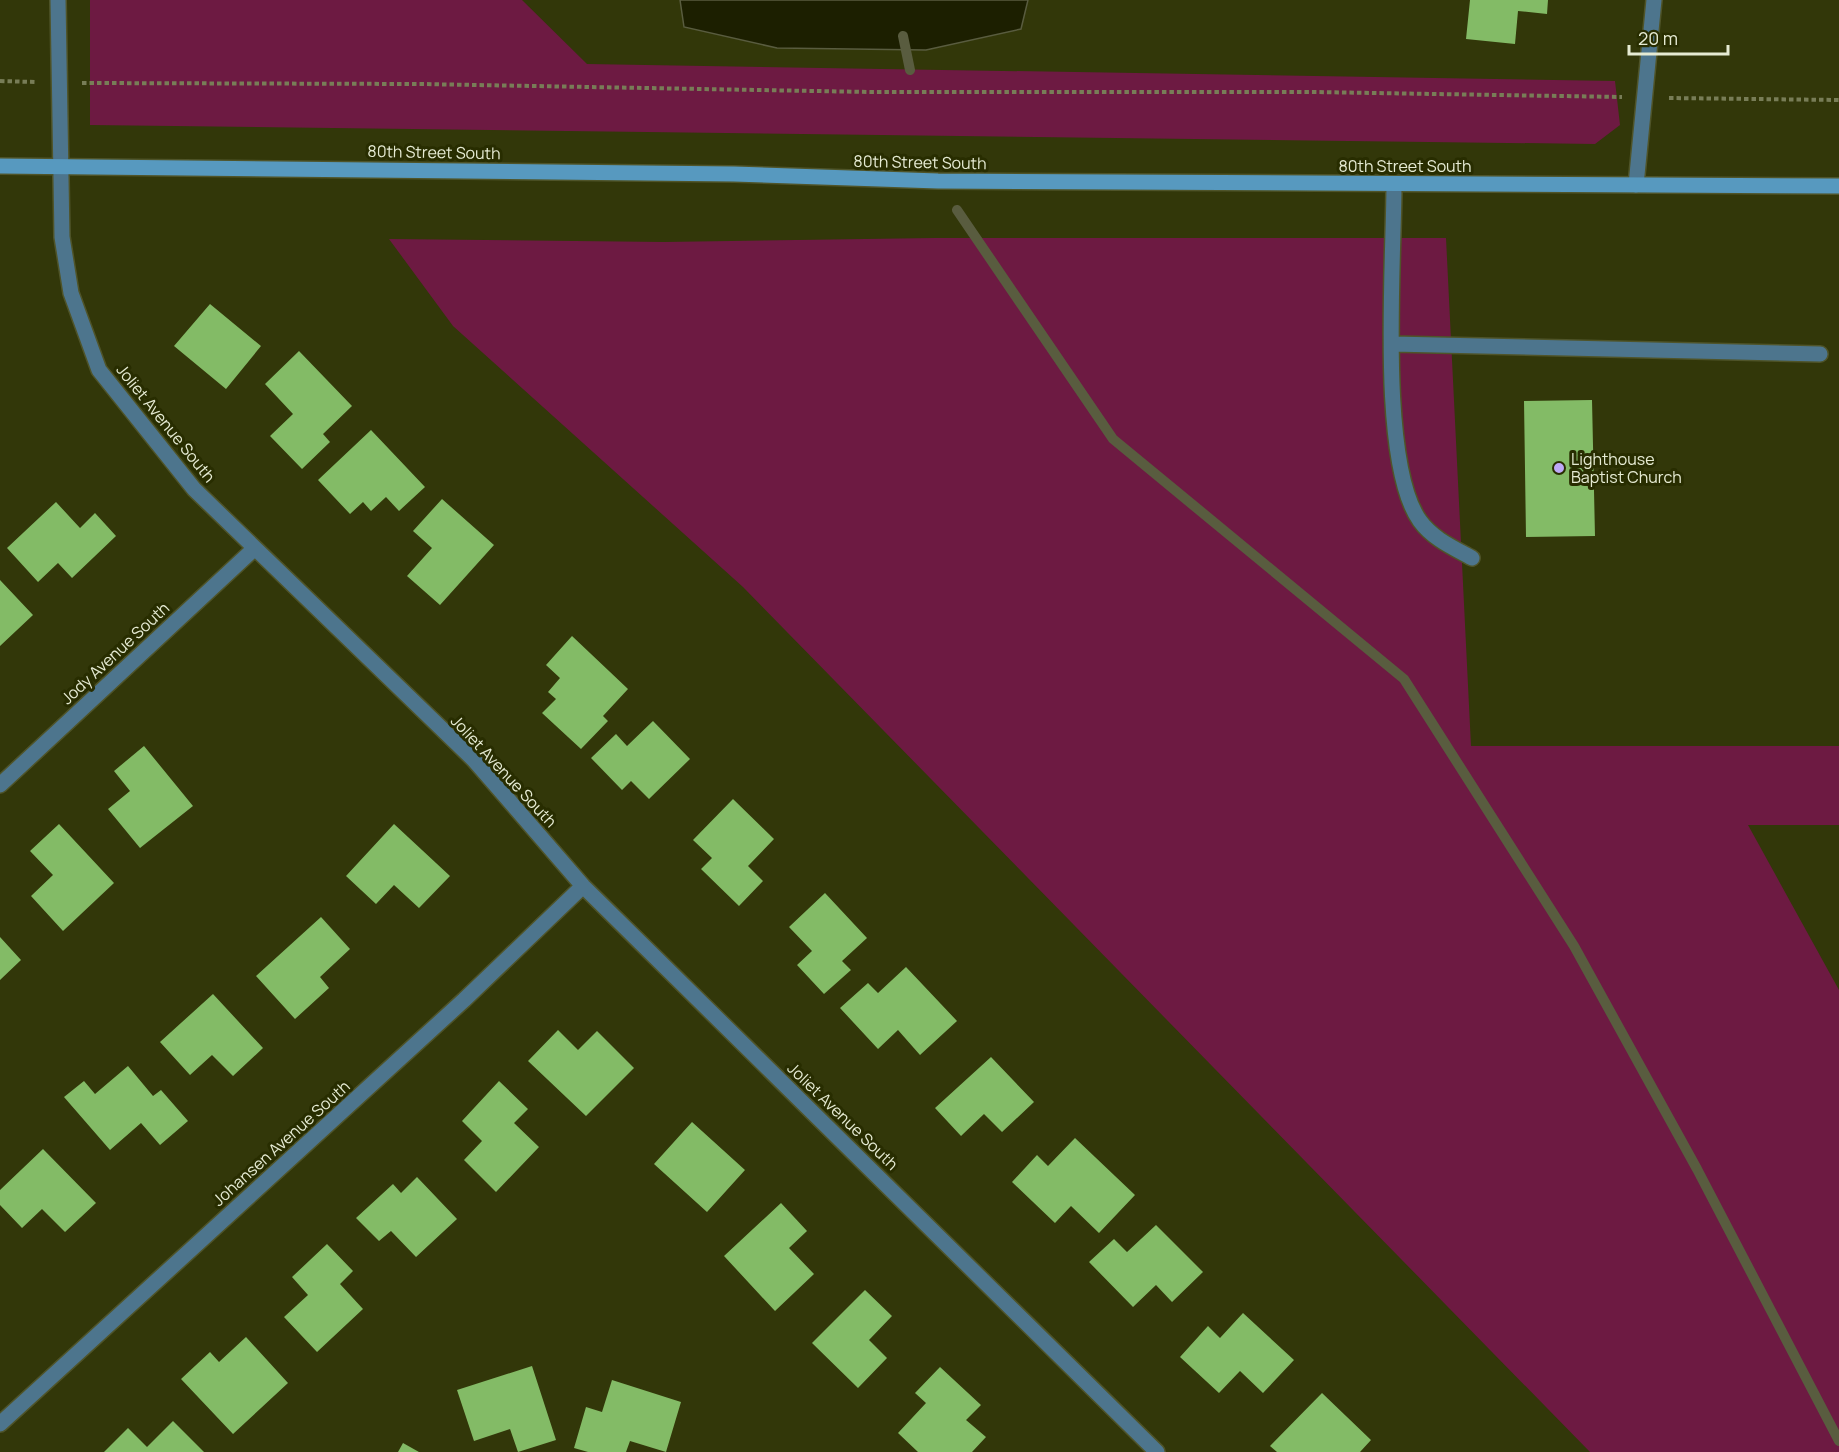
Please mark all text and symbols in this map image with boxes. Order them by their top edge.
scale bar [1629,18,1728,56]
text: 20 m [1638,26,1678,50]
street label: 80th Street South [367,140,501,164]
street label: 80th Street South [853,150,987,174]
street label: 80th Street South [1338,155,1472,177]
street label: Joliet Avenue South [112,359,220,487]
place label: Lighthouse Baptist Church [1571,448,1682,488]
marker: Lighthouse Baptist Church [1552,461,1566,475]
street label: Jody Avenue South [56,597,174,709]
street label: Joliet Avenue South [446,710,562,832]
street label: Joliet Avenue South [783,1057,903,1175]
street label: Johansen Avenue South [208,1075,354,1211]

